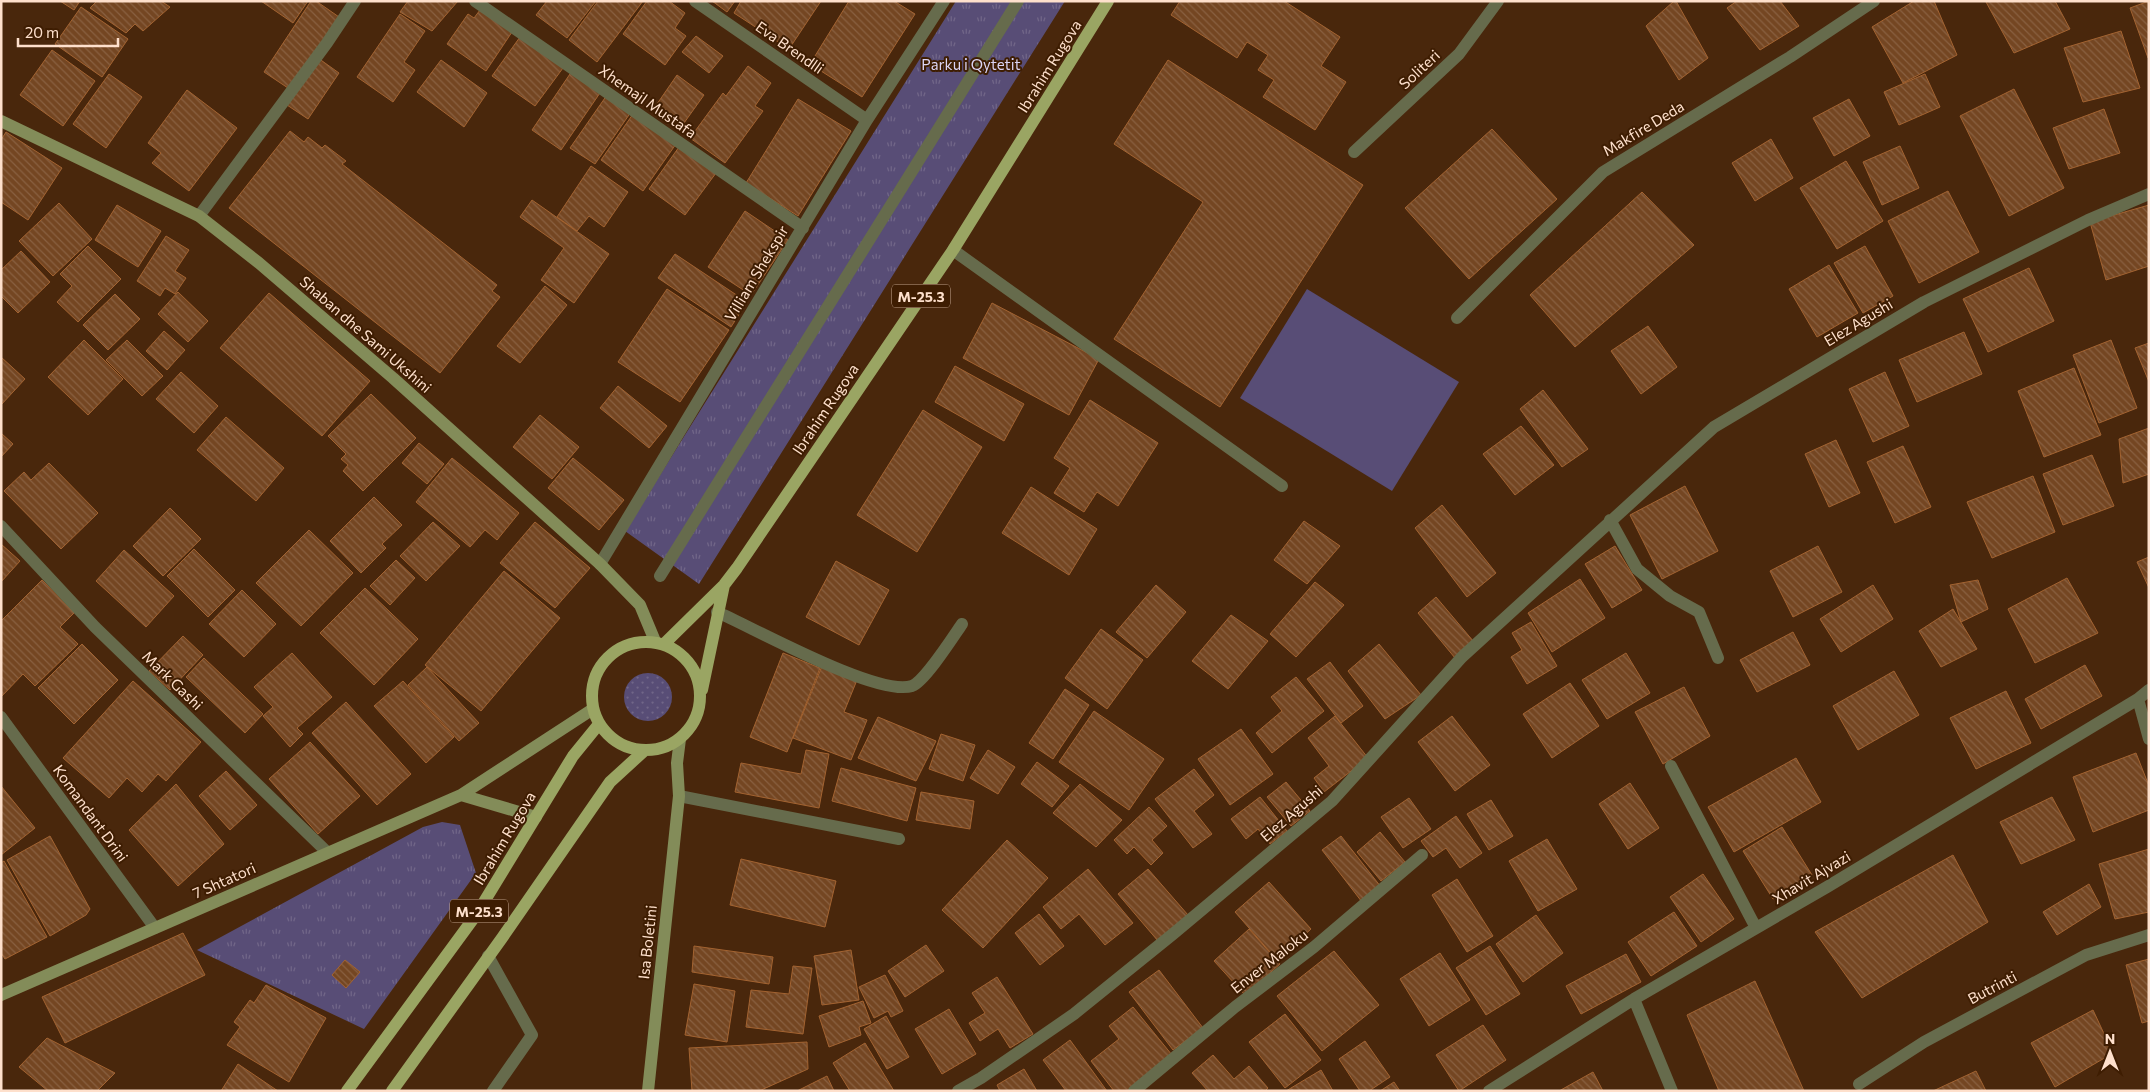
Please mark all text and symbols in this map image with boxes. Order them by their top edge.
scale bar [18,15,118,47]
street label: Ibrahim Rugova [1013,16,1085,116]
street label: Eva Brendlli [752,17,828,77]
text: 20 m [25,23,59,41]
street label: Soliteri [1395,46,1443,92]
park label: Parku i Qytetit [921,55,1021,73]
street label: Xhemajl Mustafa [596,61,700,141]
street label: Makfire Deda [1599,97,1687,159]
street label: Villiam Shekspir [720,222,792,324]
street label: Shaban dhe Sami Ukshini [296,272,436,396]
road number: M-25.3 [892,284,950,308]
street label: Elez Agushi [1820,295,1896,349]
street label: Ibrahim Rugova [788,360,862,458]
street label: Mark Gashi [139,647,207,713]
street label: Komandant Drini [50,761,132,865]
street label: Elez Agushi [1256,781,1326,845]
street label: Ibrahim Rugova [469,788,539,888]
street label: Xhavit Ajvazi [1769,847,1853,907]
street label: 7 Shtatori [190,858,258,902]
road number: M-25.3 [450,899,508,922]
street label: Isa Boletini [634,904,660,980]
street label: Enver Maloku [1227,925,1311,997]
street label: Butrinti [1965,967,2019,1007]
north arrow [2085,1027,2135,1077]
text: N [2105,1030,2115,1047]

